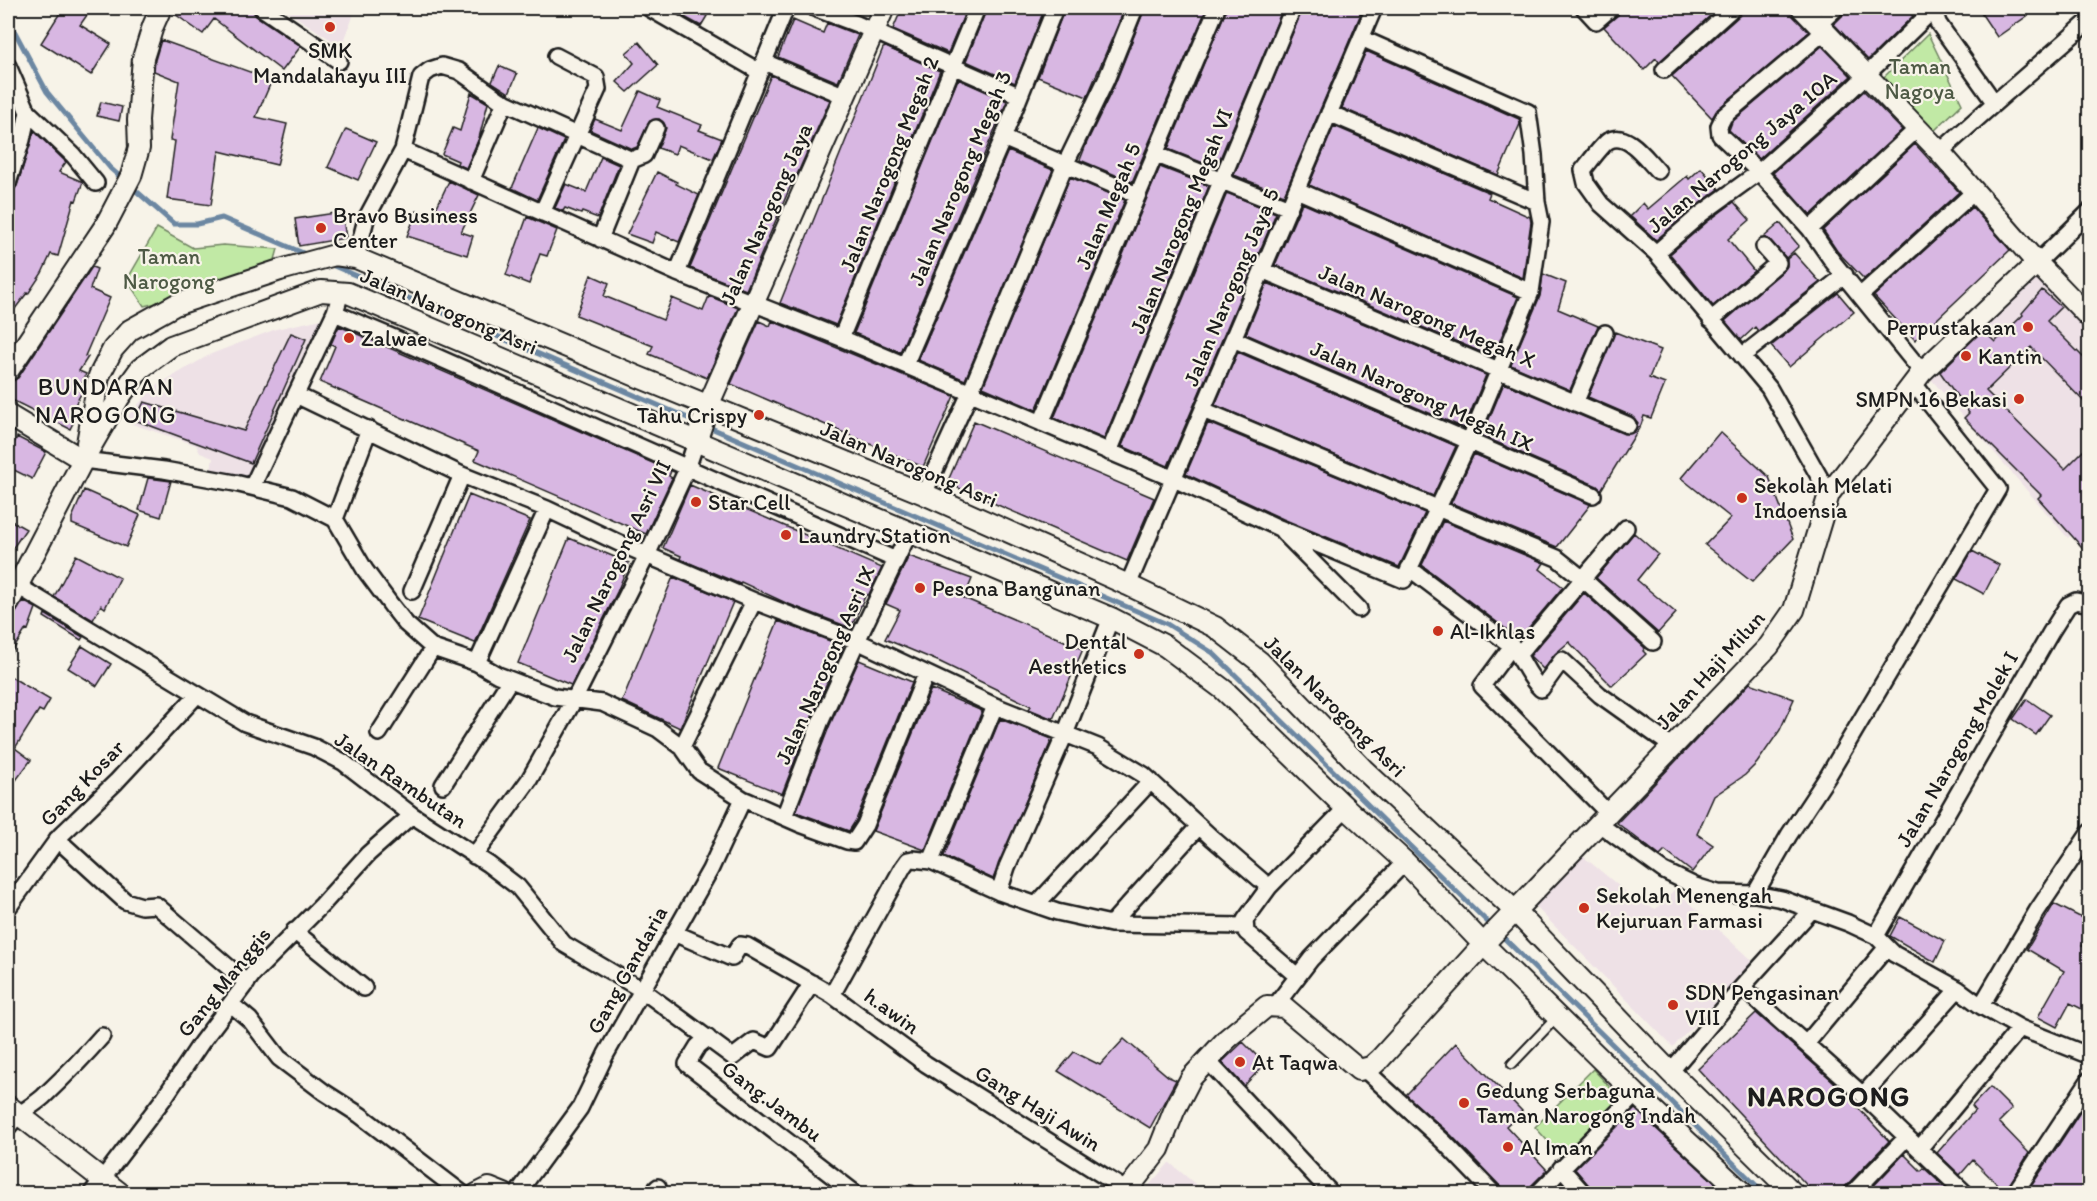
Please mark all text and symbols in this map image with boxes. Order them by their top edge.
marker: SMK Mandalahayu III [323,20,337,34]
place label: SMK Mandalahayu III [253,37,407,89]
street label: Jalan Narogong Megah 2 [833,52,945,276]
park label: Taman Nagoya [1885,53,1956,105]
street label: Jalan Narogong Jaya 10A [1642,65,1842,239]
street label: Jalan Narogong Megah 3 [902,66,1018,290]
street label: Jalan Narogong Megah VI [1124,105,1238,337]
street label: Jalan Narogong Jaya [714,118,818,309]
street label: Jalan Megah 5 [1069,139,1147,273]
street label: Jalan Narogong Jaya 5 [1177,184,1285,390]
place label: Bravo Business Center [333,202,478,254]
marker: Bravo Business Center [314,221,328,235]
park label: Taman Narogong [123,243,216,295]
street label: Jalan Narogong Megah X [1315,258,1540,374]
street label: Jalan Narogong Asri [356,261,542,361]
place label: Perpustakaan [1886,314,2017,341]
marker: Perpustakaan [2021,320,2035,334]
place label: Zalwae [361,325,428,352]
marker: Zalwae [342,331,356,345]
street label: Jalan Narogong Megah IX [1306,335,1538,457]
place label: Kantin [1978,343,2043,370]
marker: Kantin [1959,349,1973,363]
district label: BUNDARAN NAROGONG [35,372,177,429]
place label: SMPN 16 Bekasi [1855,386,2007,413]
marker: SMPN 16 Bekasi [2012,392,2026,406]
place label: Tahu Crispy [637,402,748,429]
marker: Tahu Crispy [752,408,766,422]
street label: Jalan Narogong Asri [816,414,1002,514]
street label: Jalan Narogong Asri VII [555,455,677,667]
place label: Sekolah Melati Indoensia [1754,472,1892,524]
place label: Star Cell [708,489,790,516]
marker: Sekolah Melati Indoensia [1735,491,1749,505]
marker: Star Cell [689,495,703,509]
place label: Laundry Station [798,522,951,549]
marker: Laundry Station [779,528,793,542]
street label: Jalan Narogong Asri IX [769,561,881,769]
place label: Pesona Bangunan [932,575,1101,602]
marker: Pesona Bangunan [913,581,927,595]
street label: Jalan Haji Milun [1649,605,1771,735]
place label: Al-Ikhlas [1450,618,1535,645]
marker: Al-Ikhlas [1431,624,1445,638]
place label: Dental Aesthetics [1028,628,1127,680]
street label: Jalan Narogong Asri [1258,629,1412,783]
street label: Jalan Narogong Molek I [1890,646,2024,852]
marker: Dental Aesthetics [1132,647,1146,661]
street label: Jalan Rambutan [330,726,473,835]
street label: Gang Kosar [34,734,130,832]
place label: Sekolah Menengah Kejuruan Farmasi [1596,882,1773,934]
street label: Gang Gandaria [581,901,673,1039]
marker: Sekolah Menengah Kejuruan Farmasi [1577,901,1591,915]
street label: Gang Manggis [171,921,277,1043]
place label: SDN Pengasinan VIII [1685,979,1839,1031]
street label: h.awin [859,982,925,1040]
marker: SDN Pengasinan VIII [1666,998,1680,1012]
place label: At Taqwa [1252,1049,1338,1076]
street label: Gang.Jambu [716,1054,828,1148]
marker: At Taqwa [1233,1055,1247,1069]
street label: Gang Haji Awin [970,1059,1106,1158]
place label: Gedung Serbaguna Taman Narogong Indah [1476,1077,1696,1129]
district label: NAROGONG [1747,1079,1911,1113]
marker: Gedung Serbaguna Taman Narogong Indah [1457,1096,1471,1110]
place label: Al Iman [1520,1134,1593,1161]
marker: Al Iman [1501,1140,1515,1154]

